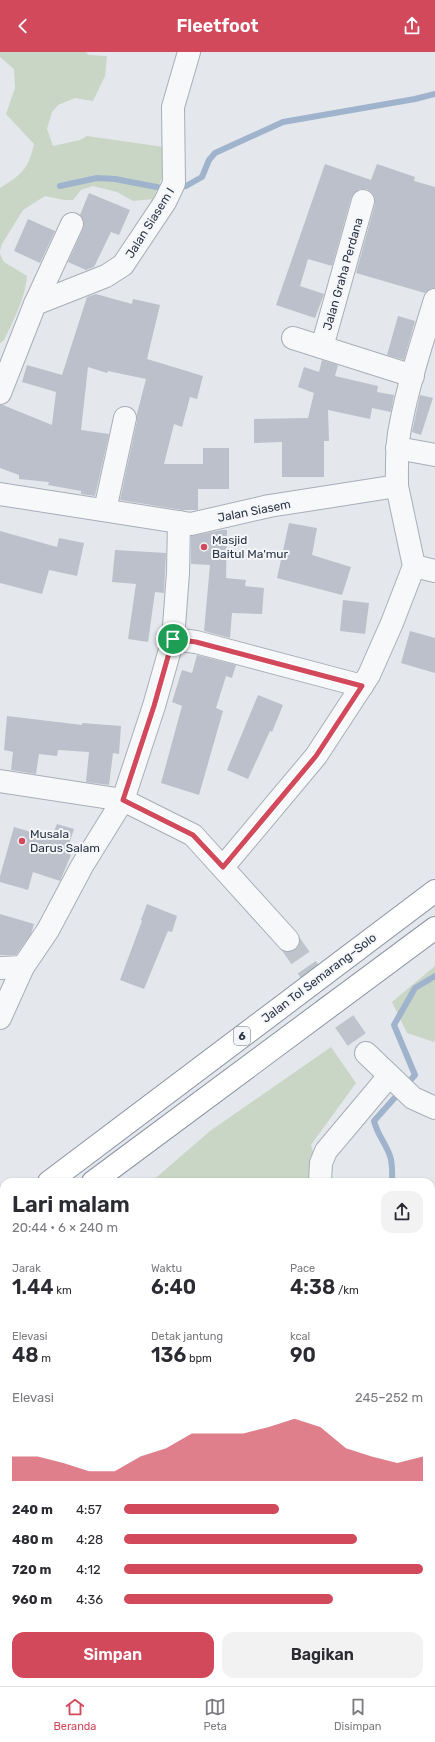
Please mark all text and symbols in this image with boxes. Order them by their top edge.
icon: back [12,15,34,37]
text: Fleetfoot [176,15,259,37]
icon: share [401,15,423,37]
street label: Jalan Siasem I [123,185,177,261]
street label: Jalan Graha Perdana [320,216,366,332]
street label: Jalan Siasem [216,497,292,525]
place label: Masjid Baitul Ma'mur [212,533,289,561]
marker: Masjid Baitul Ma'mur [199,542,209,552]
pin [156,622,190,656]
icon: arrive [162,628,184,650]
place label: Musala Darus Salam [30,827,100,855]
marker: Musala Darus Salam [17,836,27,846]
street label: Jalan Tol Semarang–Solo [259,930,379,1026]
road number: 6 [234,1027,250,1045]
text: Lari malam [12,1191,130,1218]
button: share [381,1191,423,1233]
text: 20:44 · 6 × 240 m [12,1220,118,1235]
text: Jarak [12,1262,41,1275]
text: Waktu [151,1262,182,1275]
text: Pace [290,1262,315,1275]
text: 1.44 [12,1275,54,1299]
text: 6:40 [151,1275,196,1299]
text: 4:38 [290,1275,335,1299]
text: km [54,1284,72,1297]
text: /km [335,1284,359,1297]
text: Elevasi [12,1330,48,1343]
text: Detak jantung [151,1330,223,1343]
text: kcal [290,1330,310,1343]
text: 48 [12,1343,39,1367]
text: 136 [151,1343,186,1367]
text: 90 [290,1343,316,1367]
text: m [39,1352,51,1365]
text: bpm [186,1352,212,1365]
text: Elevasi [12,1390,54,1405]
text: 245–252 m [355,1390,423,1405]
text: 240 m [12,1502,53,1517]
text: 4:57 [76,1502,102,1517]
text: 480 m [12,1532,53,1547]
text: 4:28 [76,1532,103,1547]
text: 720 m [12,1562,51,1577]
text: 4:12 [76,1562,101,1577]
text: 960 m [12,1592,52,1607]
text: 4:36 [76,1592,103,1607]
button: Simpan [12,1632,214,1678]
button: Bagikan [222,1632,423,1678]
tab: Beranda [53,1696,96,1733]
tab: Peta [203,1696,227,1733]
tab: Disimpan [334,1696,381,1733]

